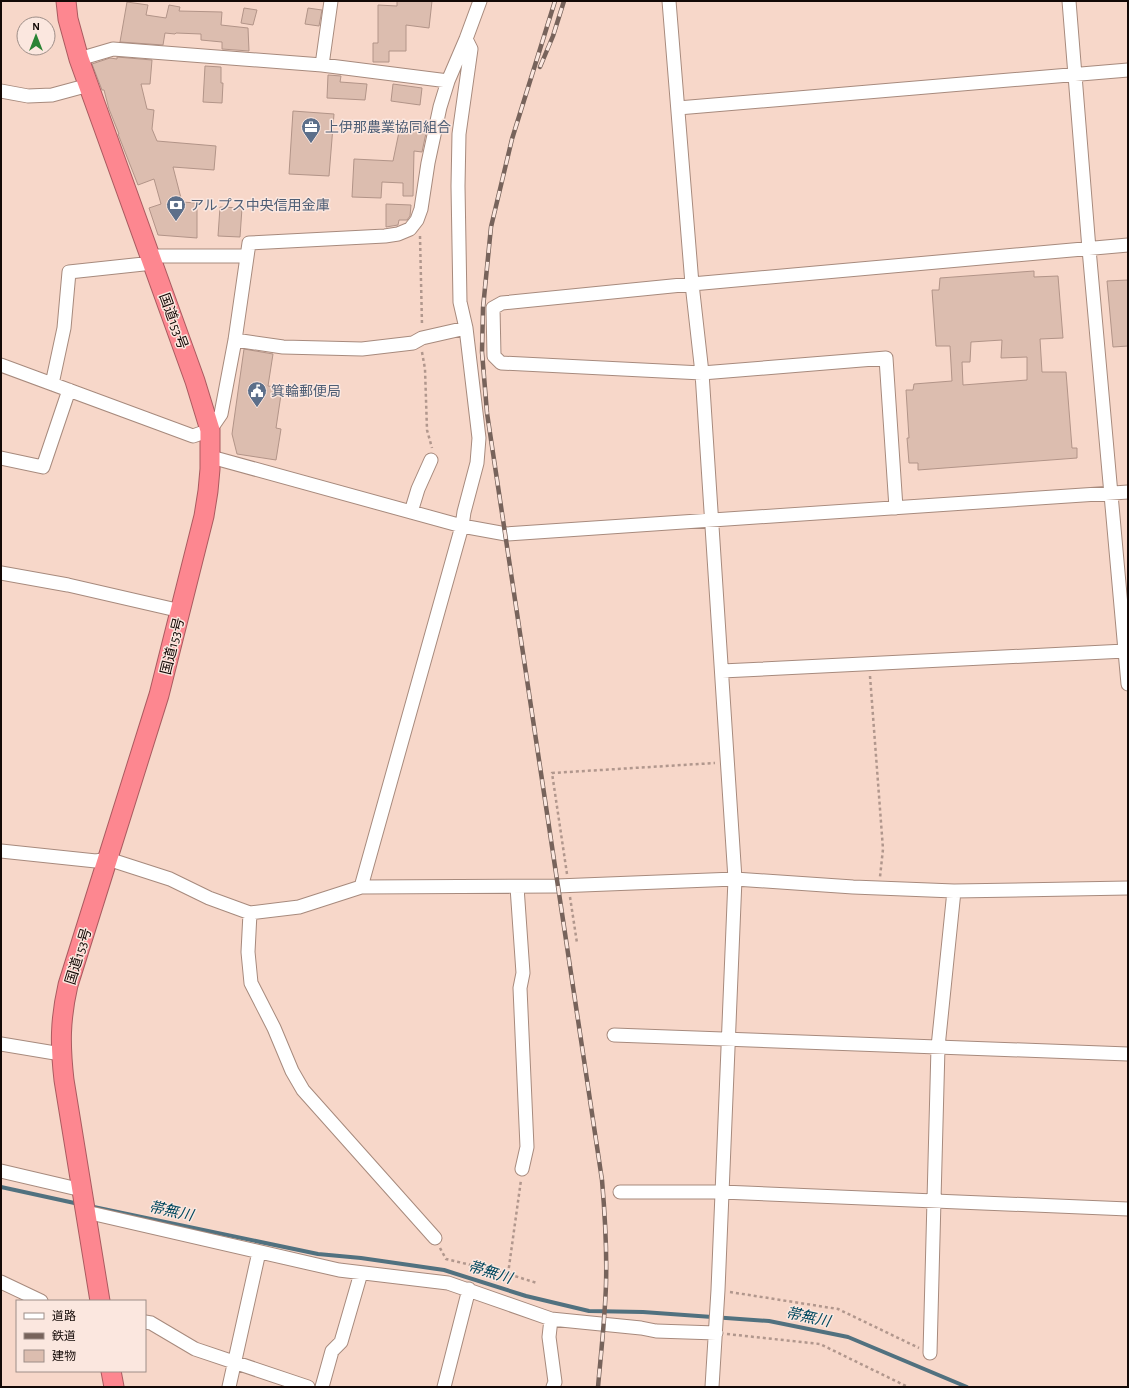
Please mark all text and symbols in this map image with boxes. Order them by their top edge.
north arrow [16,16,56,56]
text: N [32,21,40,32]
office icon: 上伊那農業協同組合 [300,116,322,144]
place label: 上伊那農業協同組合 [325,119,451,135]
bank icon: アルプス中央信用金庫 [165,194,187,222]
place label: アルプス中央信用金庫 [190,198,330,213]
street label: 国道153号 [156,291,191,351]
public building icon: 箕輪郵便局 [246,380,268,408]
place label: 箕輪郵便局 [271,383,341,399]
street label: 国道153号 [158,616,187,676]
street label: 国道153号 [63,926,94,986]
water label: 帯無川 [147,1198,197,1224]
water label: 帯無川 [466,1258,516,1287]
legend [16,1300,146,1372]
water label: 帯無川 [784,1304,834,1330]
text: 道路 [52,1309,76,1322]
text: 鉄道 [52,1329,76,1342]
text: 建物 [52,1349,76,1362]

